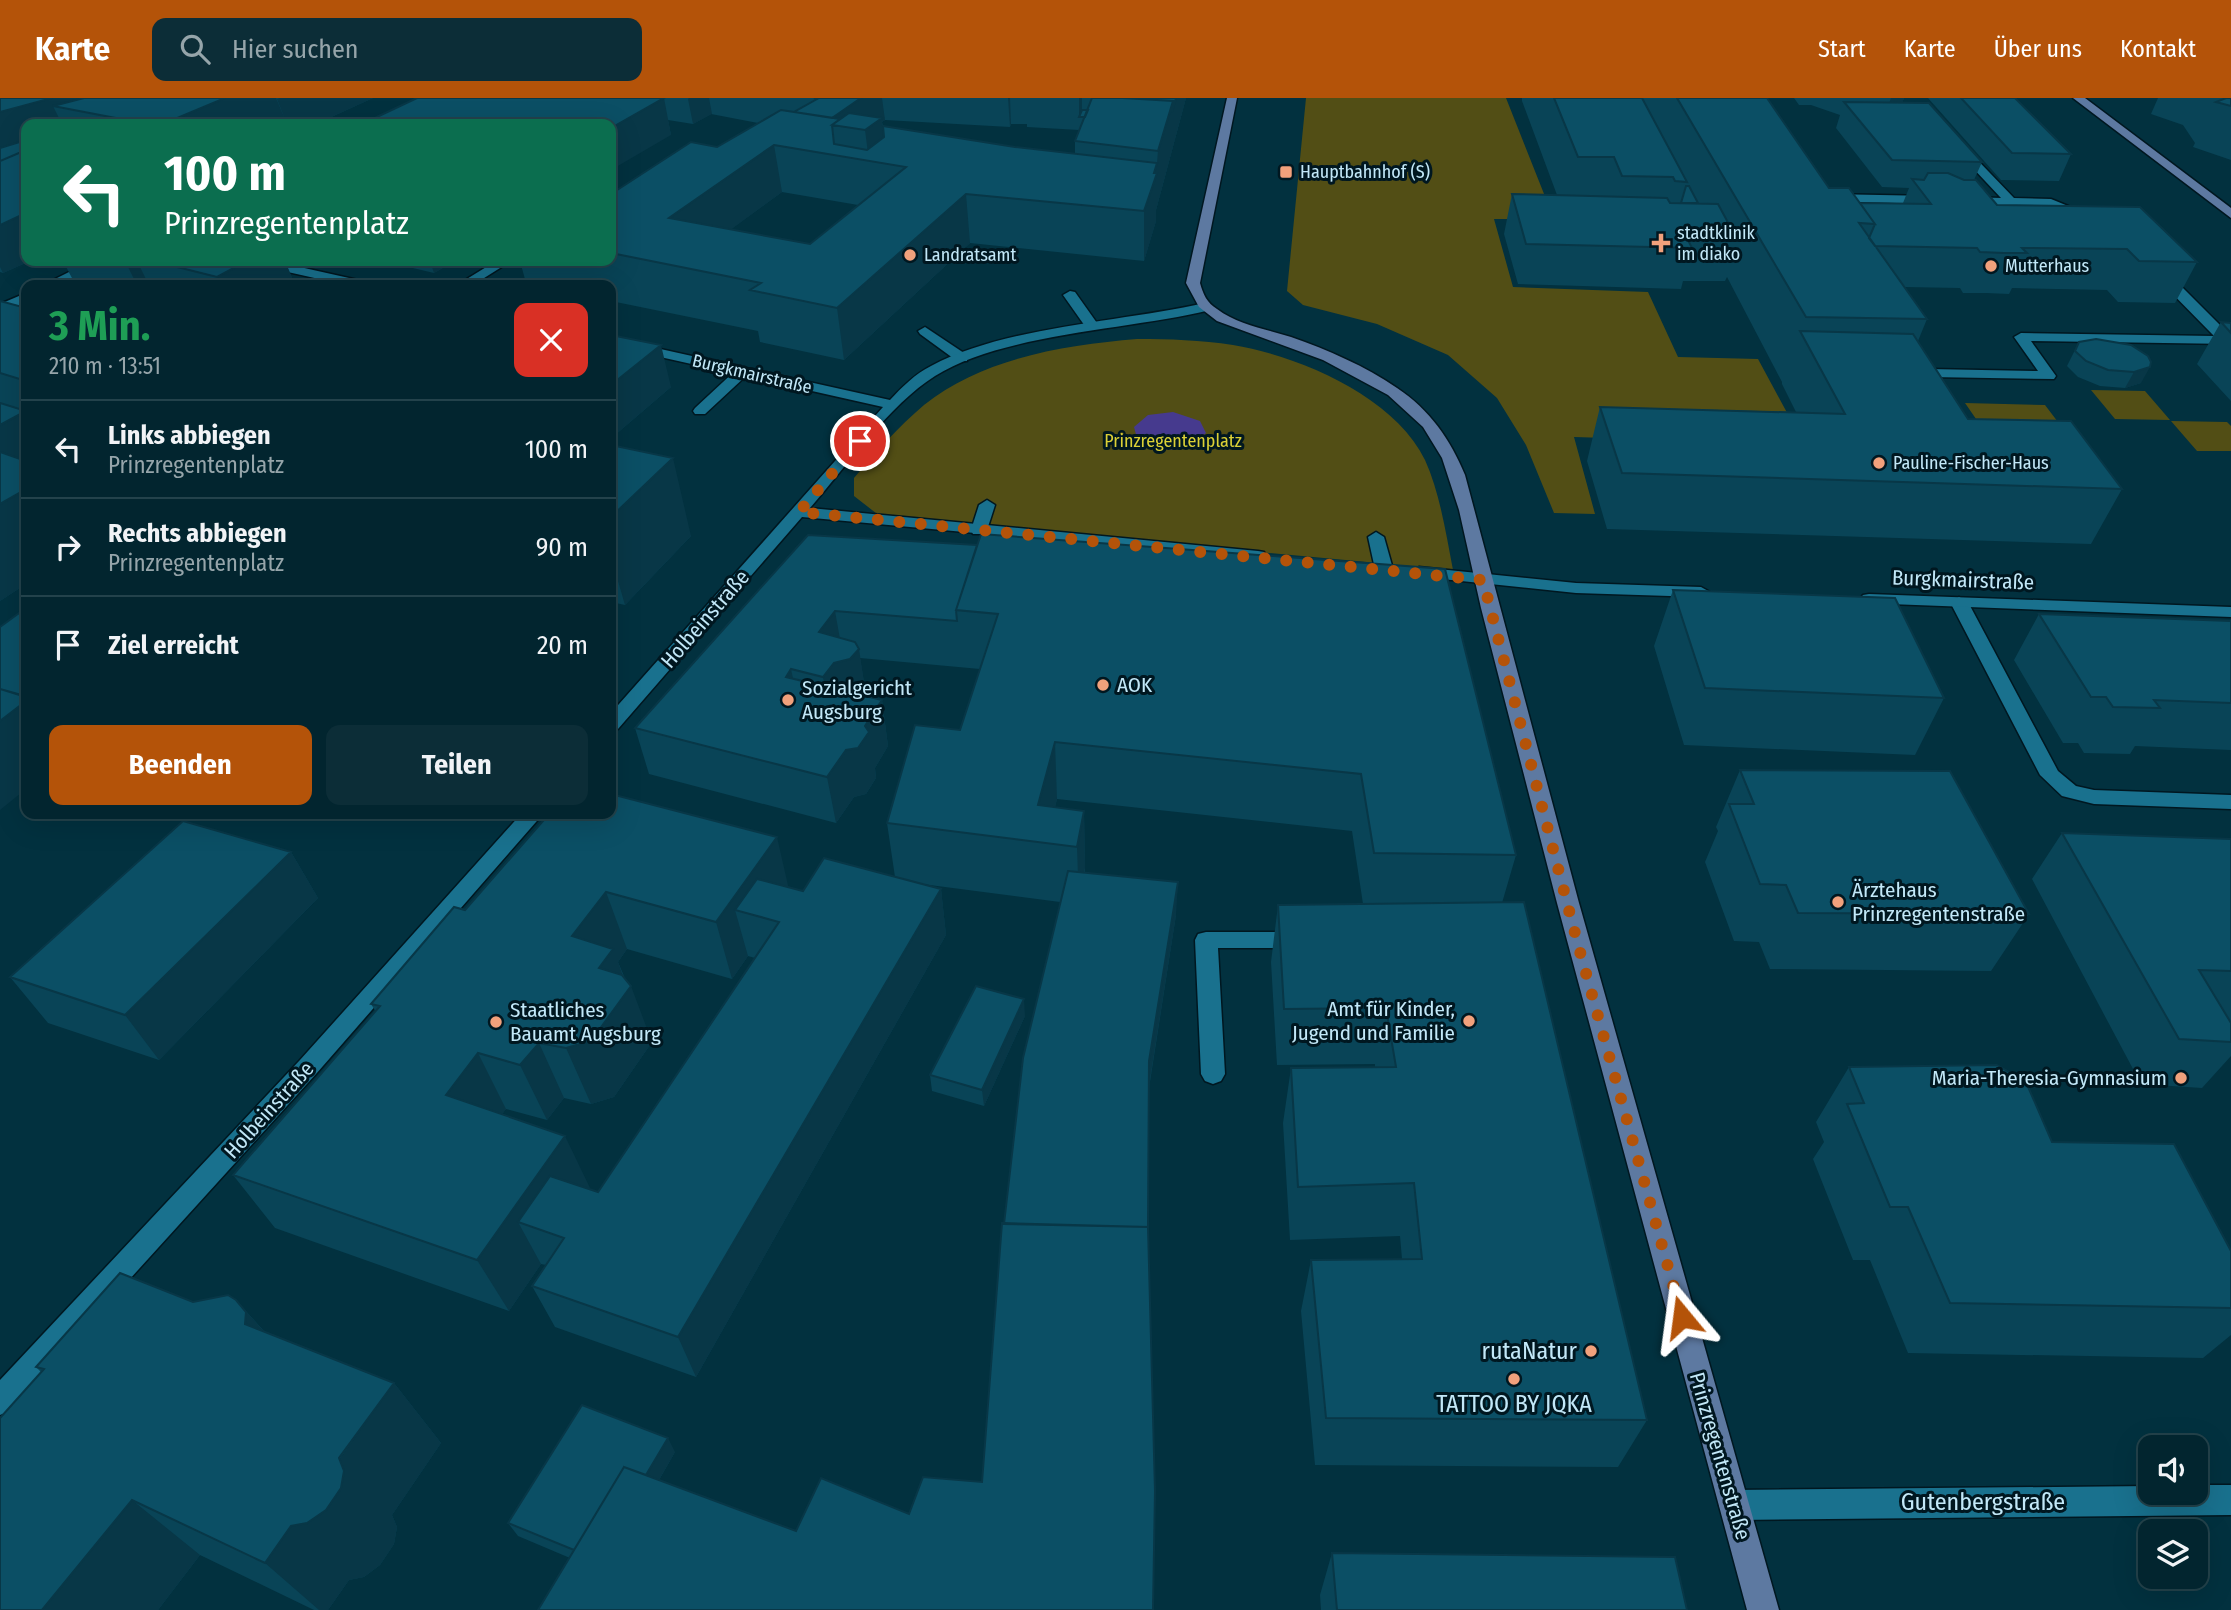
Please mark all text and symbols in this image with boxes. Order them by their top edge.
search box [152,18,642,81]
text: Karte [35,29,110,69]
icon: search [176,30,214,68]
text: Hier suchen [232,34,359,65]
text: Start [1818,35,1866,63]
text: Karte [1904,35,1956,63]
text: Über uns [1994,35,2082,63]
text: Kontakt [2120,35,2196,63]
text: 100 m [164,144,286,203]
icon: left [49,147,140,238]
place label: Hauptbahnhof (S) [1300,161,1430,183]
marker: Hauptbahnhof (S) [1278,164,1294,180]
text: Prinzregentenplatz [164,204,409,242]
place label: stadtklinik im diako [1677,222,1755,265]
marker: stadtklinik im diako [1651,233,1671,253]
place label: Landratsamt [924,244,1016,266]
marker: Landratsamt [902,247,918,263]
place label: Mutterhaus [2005,255,2090,277]
marker: Mutterhaus [1983,258,1999,274]
text: 3 Min. [49,301,150,351]
button: close [514,303,588,377]
street label: Burgkmairstraße [690,350,814,398]
text: 210 m · 13:51 [49,352,161,380]
pin [830,411,890,471]
text: Links abbiegen [108,420,271,451]
icon: arrive [841,422,879,460]
icon: left [49,430,87,468]
park label: Prinzregentenplatz [1104,430,1242,452]
text: 100 m [525,434,588,465]
text: Prinzregentenplatz [108,451,284,479]
place label: Pauline-Fischer-Haus [1893,452,2049,474]
marker: Pauline-Fischer-Haus [1871,455,1887,471]
text: Rechts abbiegen [108,518,287,549]
icon: right [49,528,87,566]
text: 90 m [536,532,588,563]
text: Prinzregentenplatz [108,549,284,577]
street label: Holbeinstraße [655,565,755,673]
street label: Burgkmairstraße [1891,565,2035,595]
icon: arrive [49,626,87,664]
text: Ziel erreicht [108,630,239,661]
text: 20 m [537,630,588,661]
place label: AOK [1117,672,1153,698]
place label: Sozialgericht Augsburg [802,675,912,725]
marker: AOK [1095,677,1111,693]
marker: Sozialgericht Augsburg [780,692,796,708]
button: Beenden [49,725,312,805]
button: Teilen [326,725,588,805]
place label: Ärztehaus Prinzregentenstraße [1852,877,2025,927]
marker: Ärztehaus Prinzregentenstraße [1830,894,1846,910]
place label: Amt für Kinder, Jugend und Familie [1292,996,1455,1046]
place label: Staatliches Bauamt Augsburg [510,997,661,1047]
marker: Amt für Kinder, Jugend und Familie [1461,1013,1477,1029]
marker: Staatliches Bauamt Augsburg [488,1014,504,1030]
street label: Holbeinstraße [219,1056,319,1164]
place label: Maria-Theresia-Gymnasium [1932,1065,2167,1091]
marker: Maria-Theresia-Gymnasium [2173,1070,2189,1086]
position arrow [1645,1280,1719,1354]
place label: rutaNatur [1482,1337,1578,1365]
marker: rutaNatur [1583,1343,1599,1359]
street label: Prinzregentenstraße [1684,1369,1756,1543]
marker: TATTOO BY JQKA [1506,1371,1522,1387]
place label: TATTOO BY JQKA [1436,1390,1592,1418]
map controls [2138,1435,2208,1589]
button: sound [2138,1435,2208,1505]
street label: Gutenbergstraße [1901,1488,2065,1516]
button: layers [2138,1519,2208,1589]

